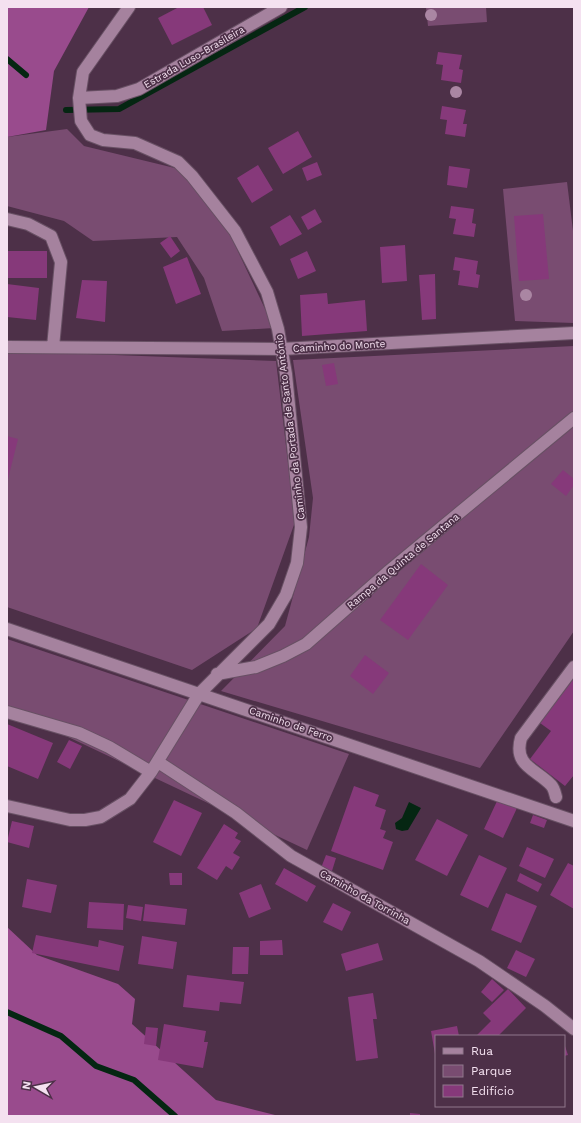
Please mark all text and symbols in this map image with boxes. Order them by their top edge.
street label: Estrada Luso-Brasileira [142,24,246,90]
street label: Caminho da Portada de Santo António [273,334,307,520]
street label: Caminho do Monte [292,338,386,354]
street label: Rampa da Quinta de Santana [345,511,461,611]
street label: Caminho de Ferro [248,705,334,743]
street label: Caminho da Torrinha [318,868,412,926]
legend [435,1035,565,1107]
text: Rua [471,1044,493,1058]
text: Parque [471,1064,512,1078]
north arrow [16,1067,56,1107]
text: N [20,1080,34,1091]
text: Edifício [471,1084,514,1098]

